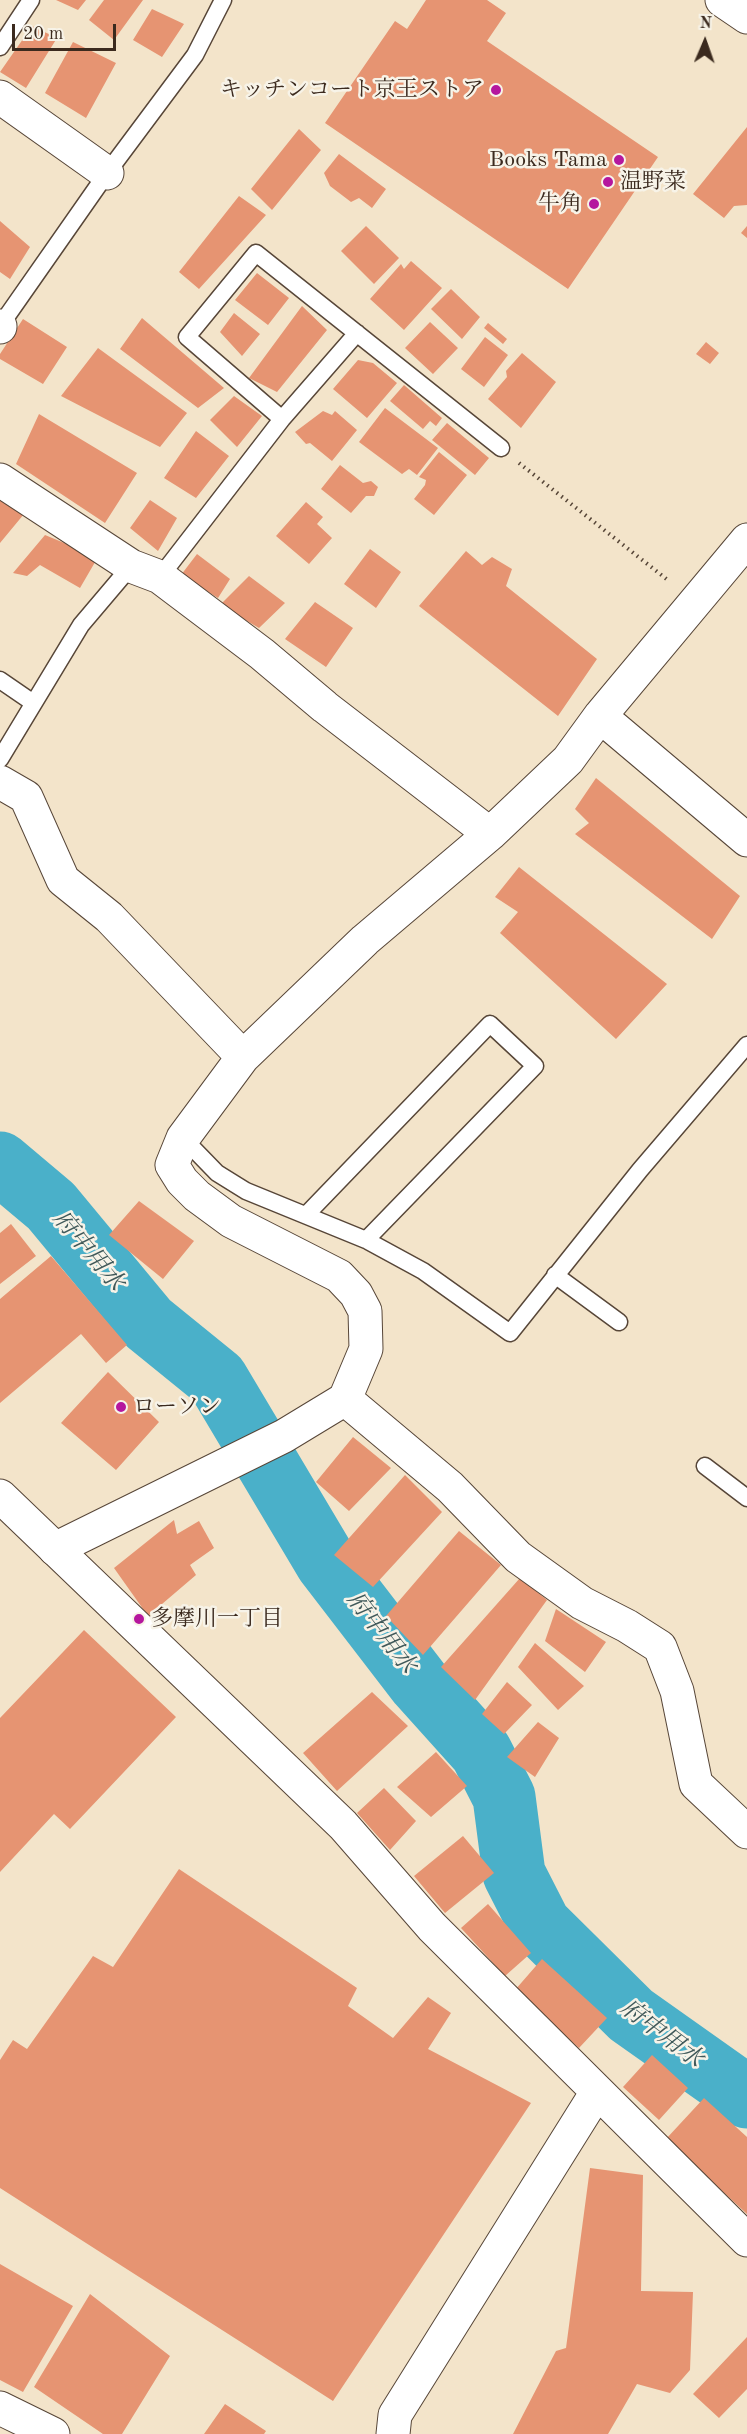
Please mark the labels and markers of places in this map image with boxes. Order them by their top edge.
place label: キッチンコート京王ストア [220,77,484,103]
marker: キッチンコート京王ストア [489,83,503,97]
place label: Books Tama [489,147,607,173]
marker: Books Tama [612,153,626,167]
place label: 温野菜 [620,169,686,195]
marker: 温野菜 [601,175,615,189]
place label: 牛角 [538,191,582,217]
marker: 牛角 [587,197,601,211]
place label: ローソン [133,1394,221,1420]
marker: ローソン [114,1400,128,1414]
place label: 多摩川一丁目 [151,1606,283,1632]
marker: 多摩川一丁目 [132,1612,146,1626]

